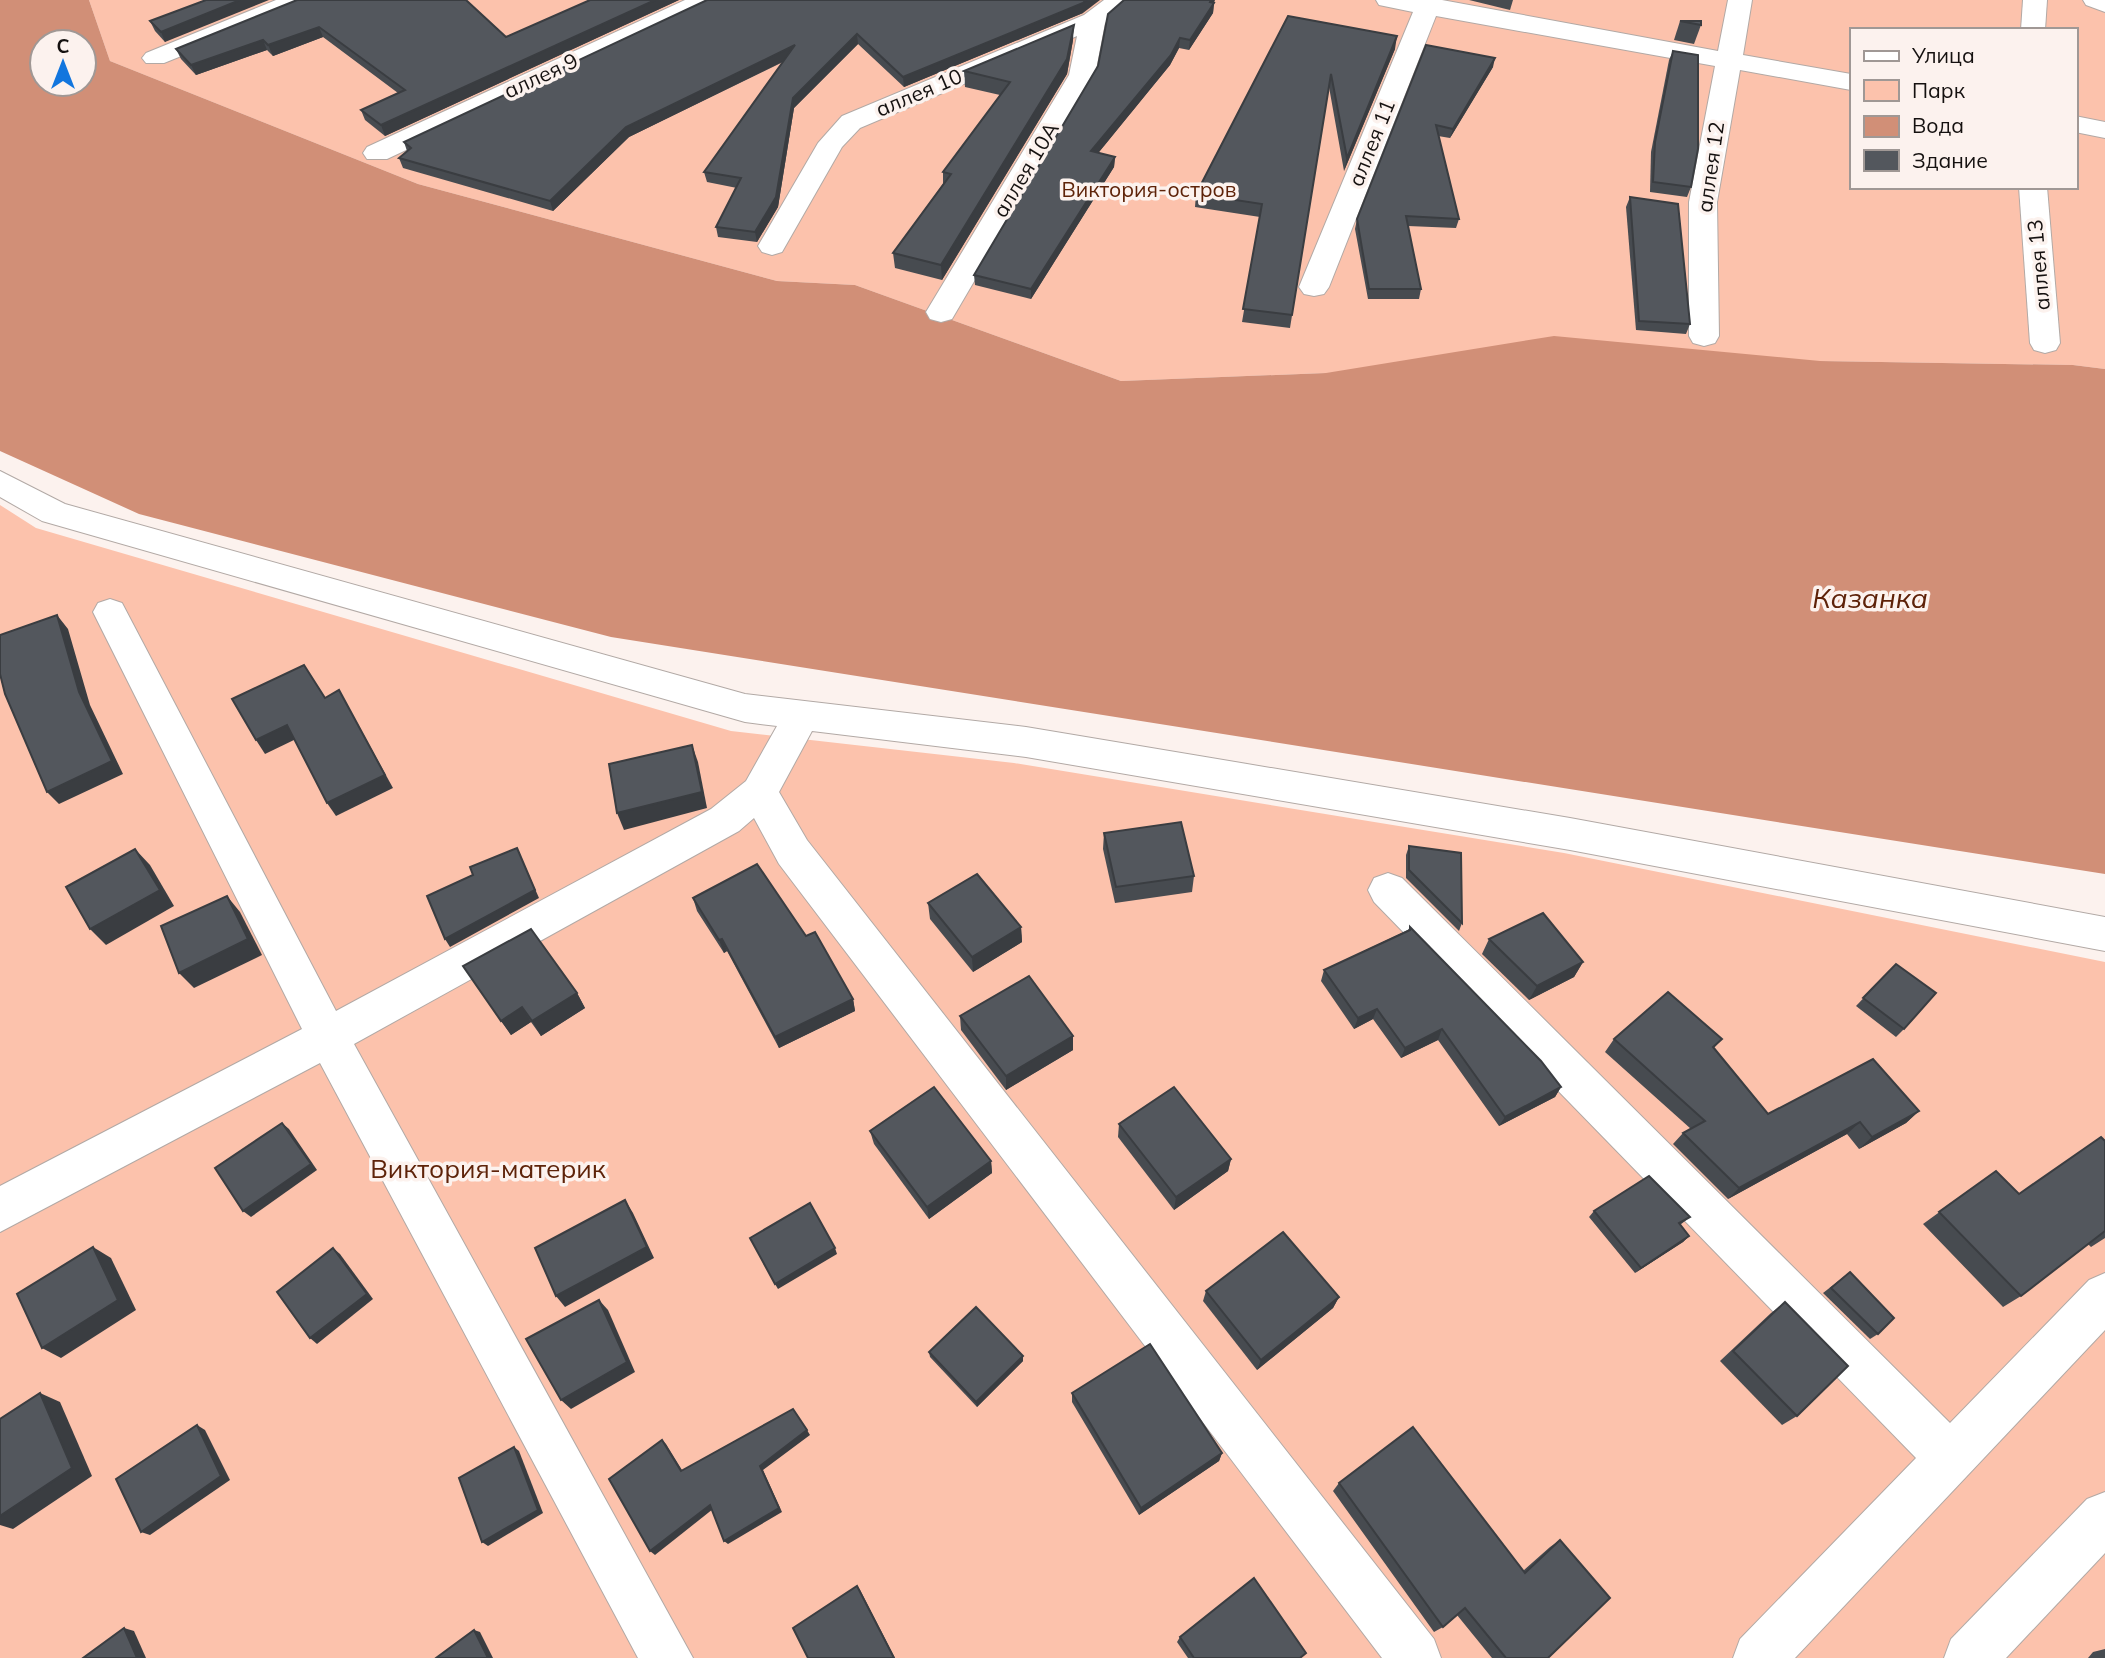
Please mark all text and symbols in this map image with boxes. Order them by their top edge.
north arrow [28,28,98,98]
legend [1850,28,2077,189]
text: С [56,34,70,58]
text: Улица [1911,42,1975,68]
street label: аллея 9 [499,47,582,104]
street label: аллея 10 [872,62,966,122]
text: Парк [1912,77,1966,103]
street label: аллея 11 [1342,95,1400,190]
text: Вода [1912,112,1964,138]
street label: аллея 10А [987,117,1064,222]
street label: аллея 12 [1691,120,1729,214]
text: Здание [1912,147,1988,173]
park label: Виктория-остров [1061,176,1237,202]
street label: аллея 13 [2021,218,2055,312]
water label: Казанка [1812,580,1928,615]
park label: Виктория-материк [370,1152,606,1185]

